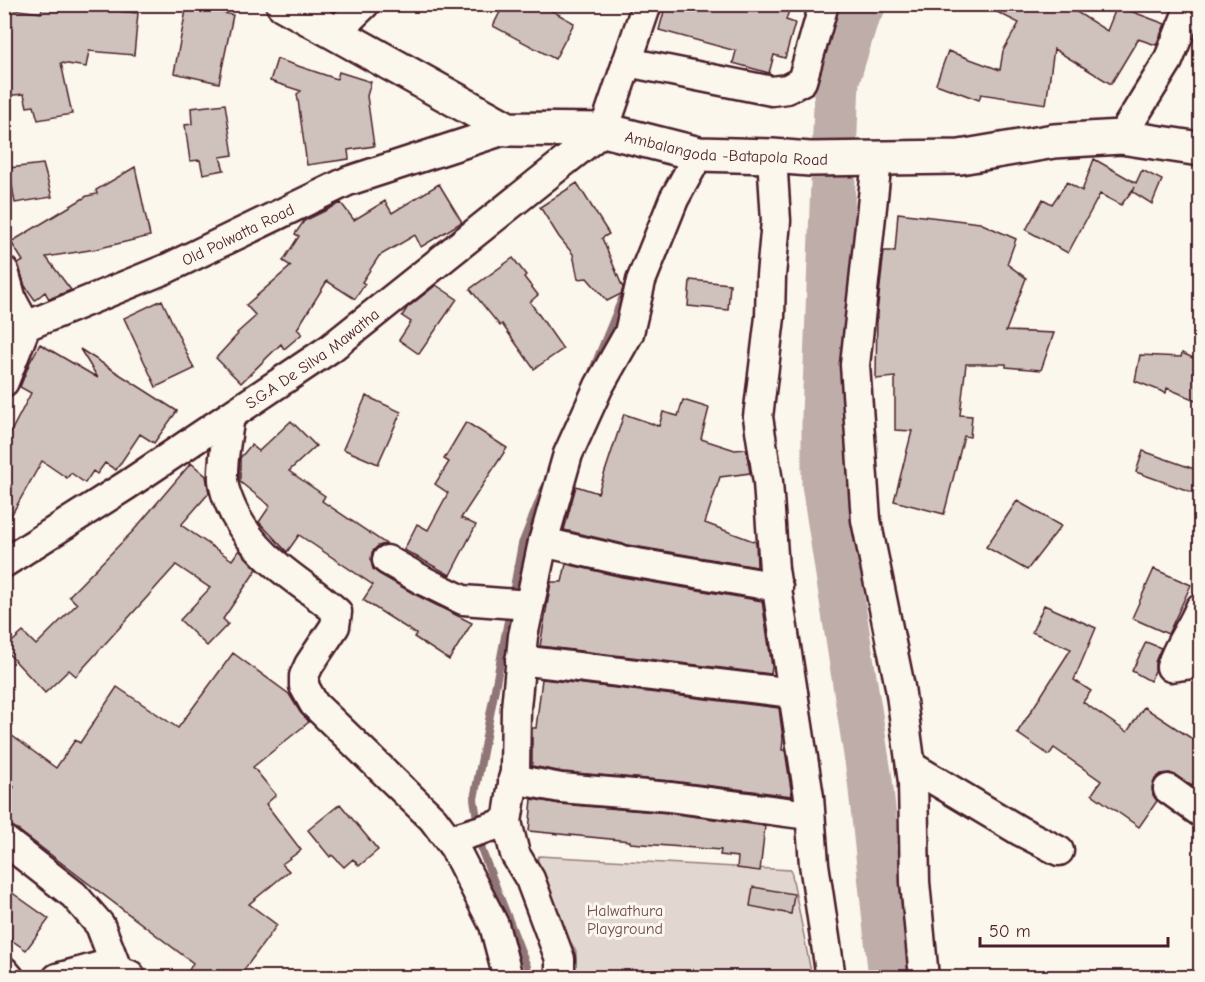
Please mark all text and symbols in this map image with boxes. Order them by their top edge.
street label: Ambalangoda -Batapola Road [623,128,828,169]
street label: Old Polwatta Road [179,200,297,270]
street label: S.G.A De Silva Mawatha [242,305,383,413]
park label: Halwathura Playground [587,902,663,938]
scale bar [980,910,1168,948]
text: 50 m [989,921,1031,942]

